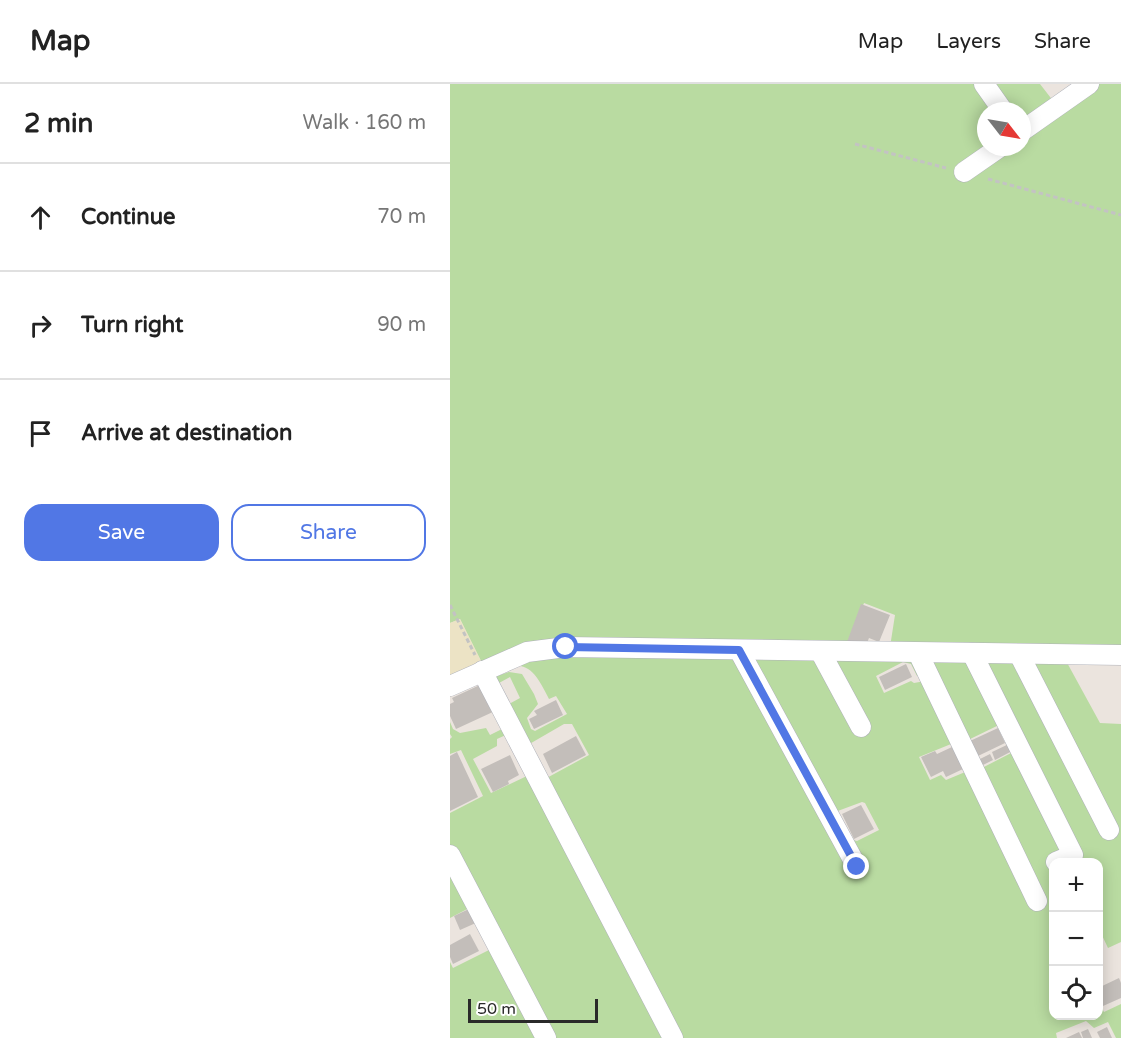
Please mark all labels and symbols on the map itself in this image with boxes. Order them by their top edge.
north arrow [977,102,1031,156]
route start [552,633,578,659]
route end [843,853,869,879]
scale bar [468,996,598,1024]

